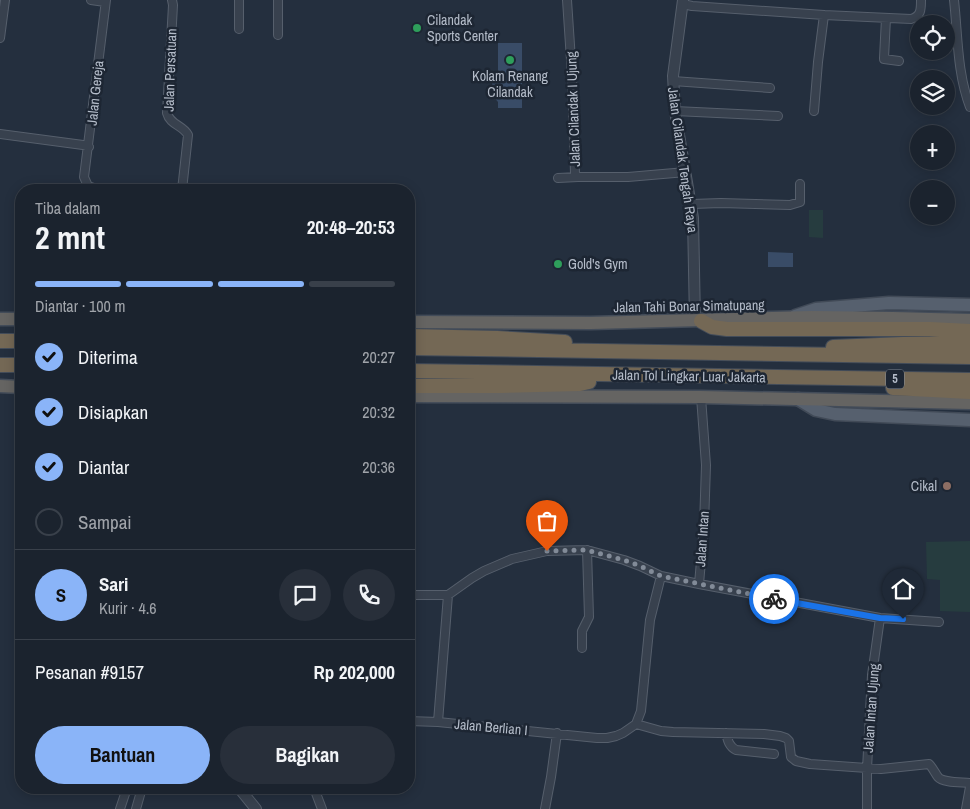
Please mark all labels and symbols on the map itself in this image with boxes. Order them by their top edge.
place label: Cilandak Sports Center [427,11,498,45]
marker: Cilandak Sports Center [411,22,423,34]
street label: Jalan Persatuan [160,28,180,112]
street label: Jalan Cilandak I Ujung [562,50,584,167]
marker: Kolam Renang Cilandak [504,54,516,66]
street label: Jalan Gereja [83,59,107,126]
place label: Kolam Renang Cilandak [472,67,549,101]
street label: Jalan Cilandak Tengah Raya [664,86,702,234]
place label: Gold's Gym [568,255,628,273]
marker: Gold's Gym [552,258,564,270]
street label: Jalan Tahi Bonar Simatupang [613,296,765,316]
street label: Jalan Tol Lingkar Luar Jakarta [612,366,767,386]
road number: 5 [886,369,904,388]
place label: Cikal [911,477,937,495]
marker: Cikal [941,480,953,492]
pin [526,500,568,551]
street label: Jalan Intan [691,510,713,568]
pin [882,568,924,619]
courier [749,574,799,624]
street label: Jalan Intan Ujung [859,662,883,753]
street label: Jalan Berlian I [454,715,528,739]

